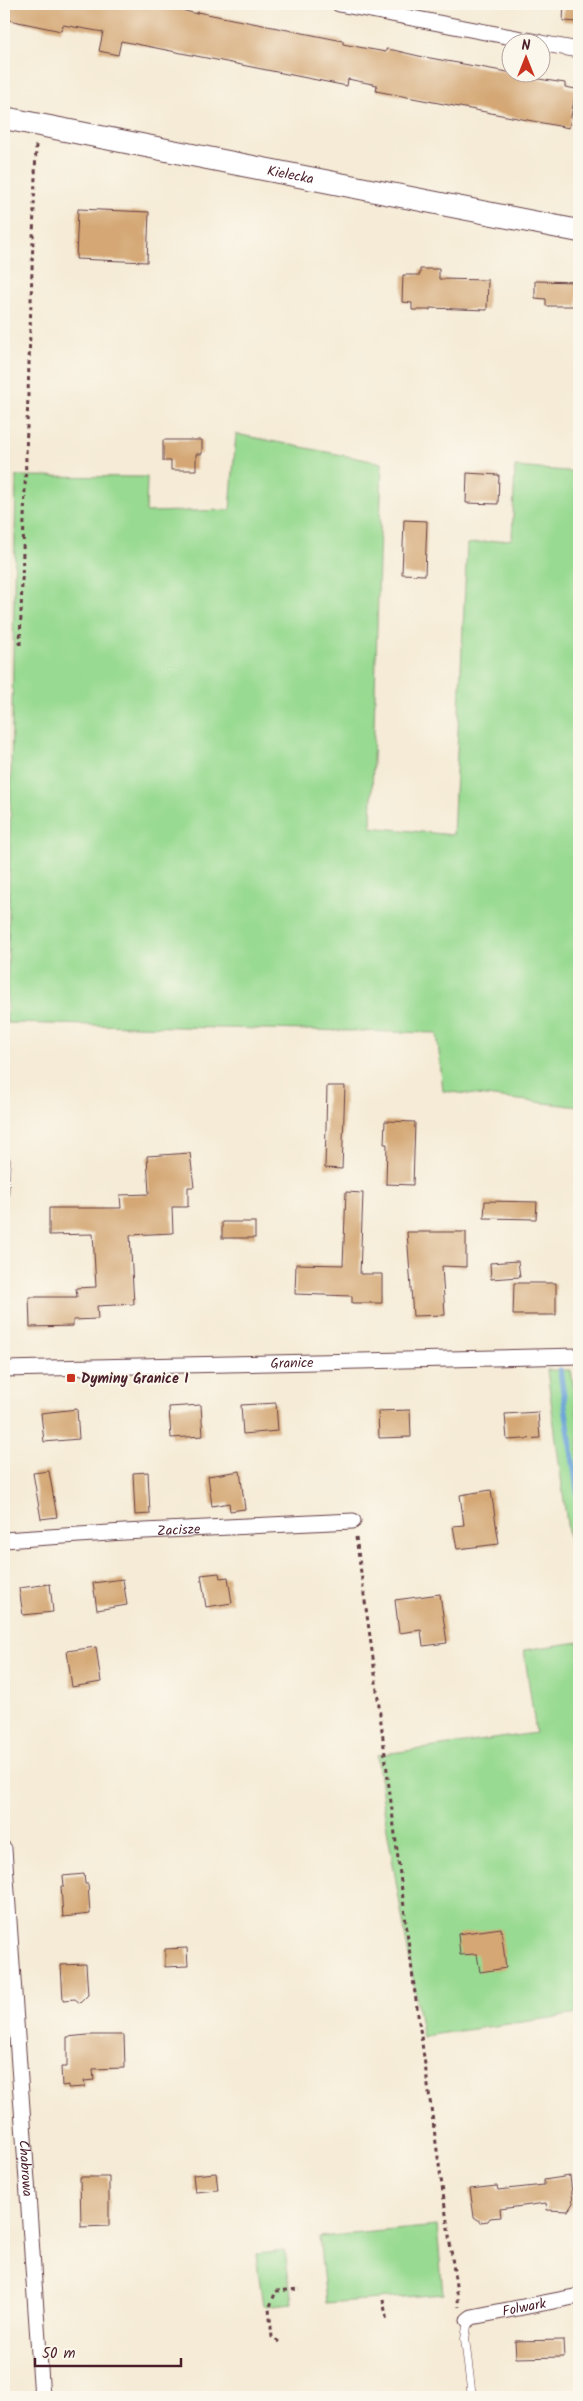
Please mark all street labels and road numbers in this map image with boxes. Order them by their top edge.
street label: Kielecka [265,160,316,191]
street label: Granice [270,1352,314,1375]
street label: Zacisze [157,1518,202,1542]
street label: Chabrowa [12,2139,38,2197]
street label: Folwark [500,2293,548,2323]

